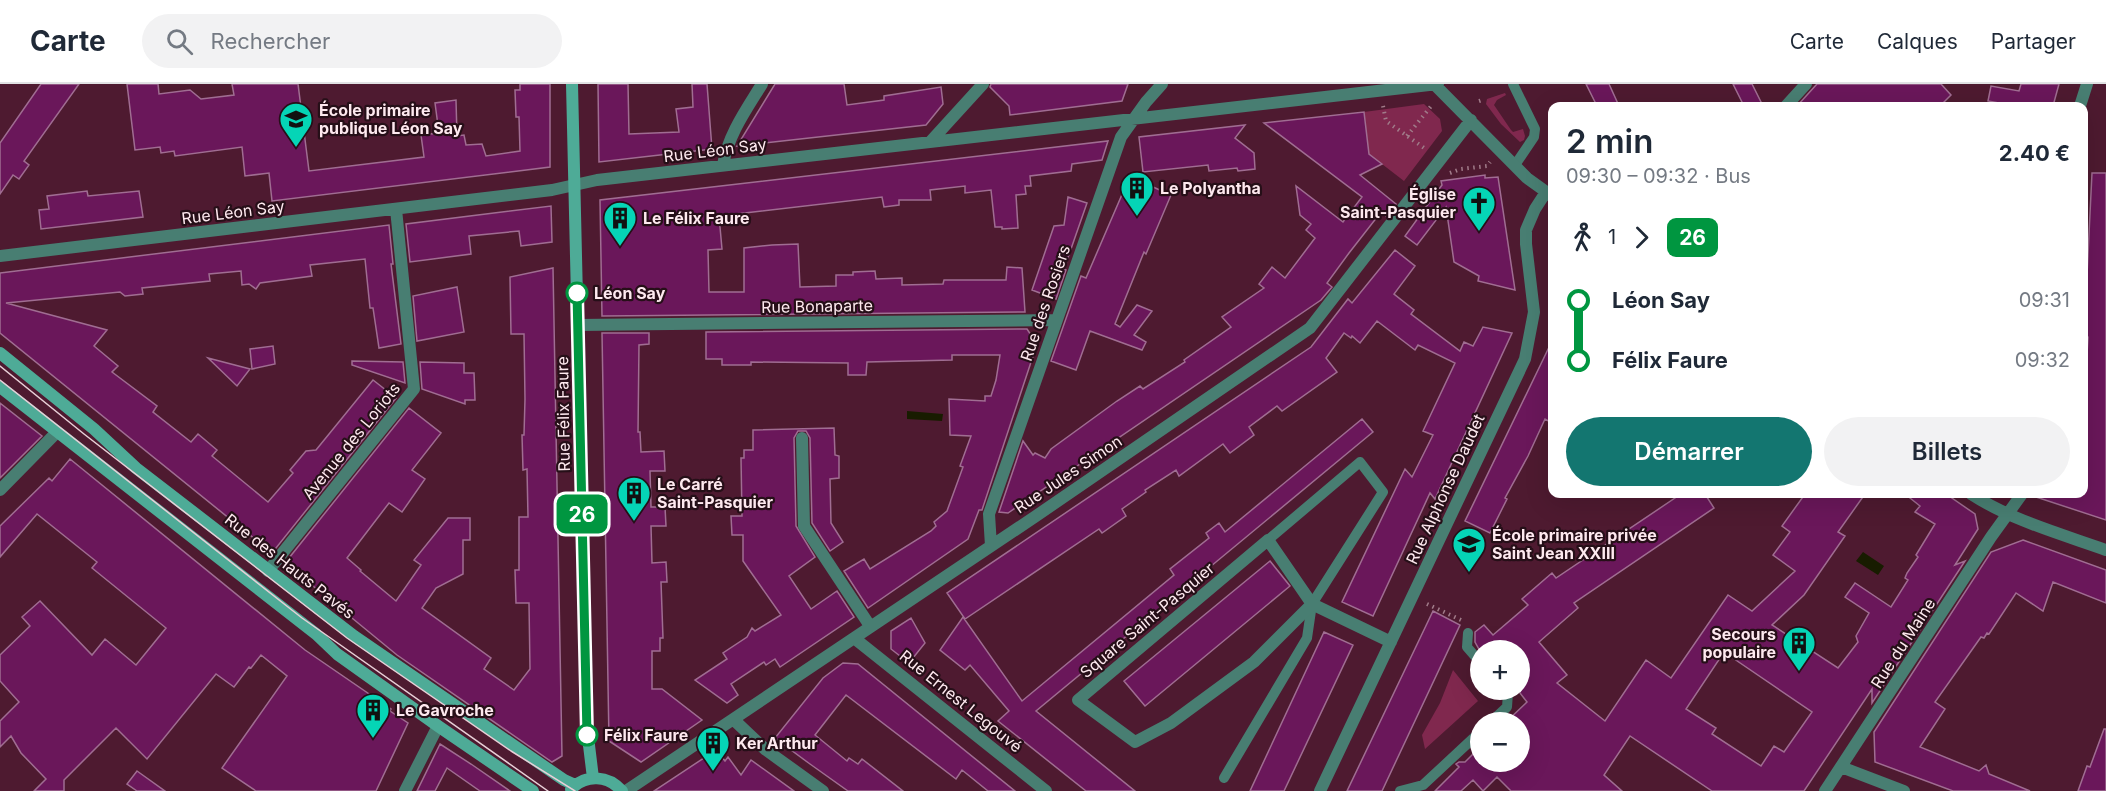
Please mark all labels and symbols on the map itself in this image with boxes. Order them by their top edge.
place label: École primaire publique Léon Say [319,100,463,138]
school or university icon: École primaire publique Léon Say [278,101,314,148]
street label: Rue Léon Say [662,134,768,166]
building icon: Le Polyantha [1119,170,1155,217]
place label: Le Polyantha [1160,178,1261,198]
place label: Église Saint-Pasquier [1340,184,1456,222]
church icon: Église Saint-Pasquier [1461,185,1497,232]
street label: Rue Léon Say [180,196,286,228]
building icon: Le Félix Faure [602,200,638,247]
place label: Le Félix Faure [643,208,750,228]
street label: Rue des Rosiers [1016,242,1074,364]
marker: Léon Say [566,282,588,304]
place label: Léon Say [594,283,666,303]
street label: Rue Bonaparte [761,295,873,317]
street label: Rue Félix Faure [552,356,574,472]
street label: Avenue des Loriots [298,378,404,504]
street label: Rue Alphonse Daudet [1401,411,1489,567]
street label: Rue Jules Simon [1010,431,1126,517]
place label: Le Carré Saint-Pasquier [657,474,773,512]
building icon: Le Carré Saint-Pasquier [616,475,652,522]
line badge: 26 [555,494,609,534]
street label: Rue des Hauts Pavés [221,509,359,623]
place label: École primaire privée Saint Jean XXIII [1492,525,1657,563]
school or university icon: École primaire privée Saint Jean XXIII [1451,526,1487,573]
street label: Square Saint-Pasquier [1076,558,1218,682]
street label: Rue du Maine [1866,594,1940,692]
place label: Secours populaire [1702,624,1776,662]
building icon: Secours populaire [1781,625,1817,672]
street label: Rue Ernest Legouvé [896,645,1026,757]
building icon: Le Gavroche [355,692,391,739]
place label: Le Gavroche [396,700,494,720]
marker: Félix Faure [576,724,598,746]
place label: Félix Faure [604,725,688,745]
building icon: Ker Arthur [695,725,731,772]
place label: Ker Arthur [736,733,818,753]

